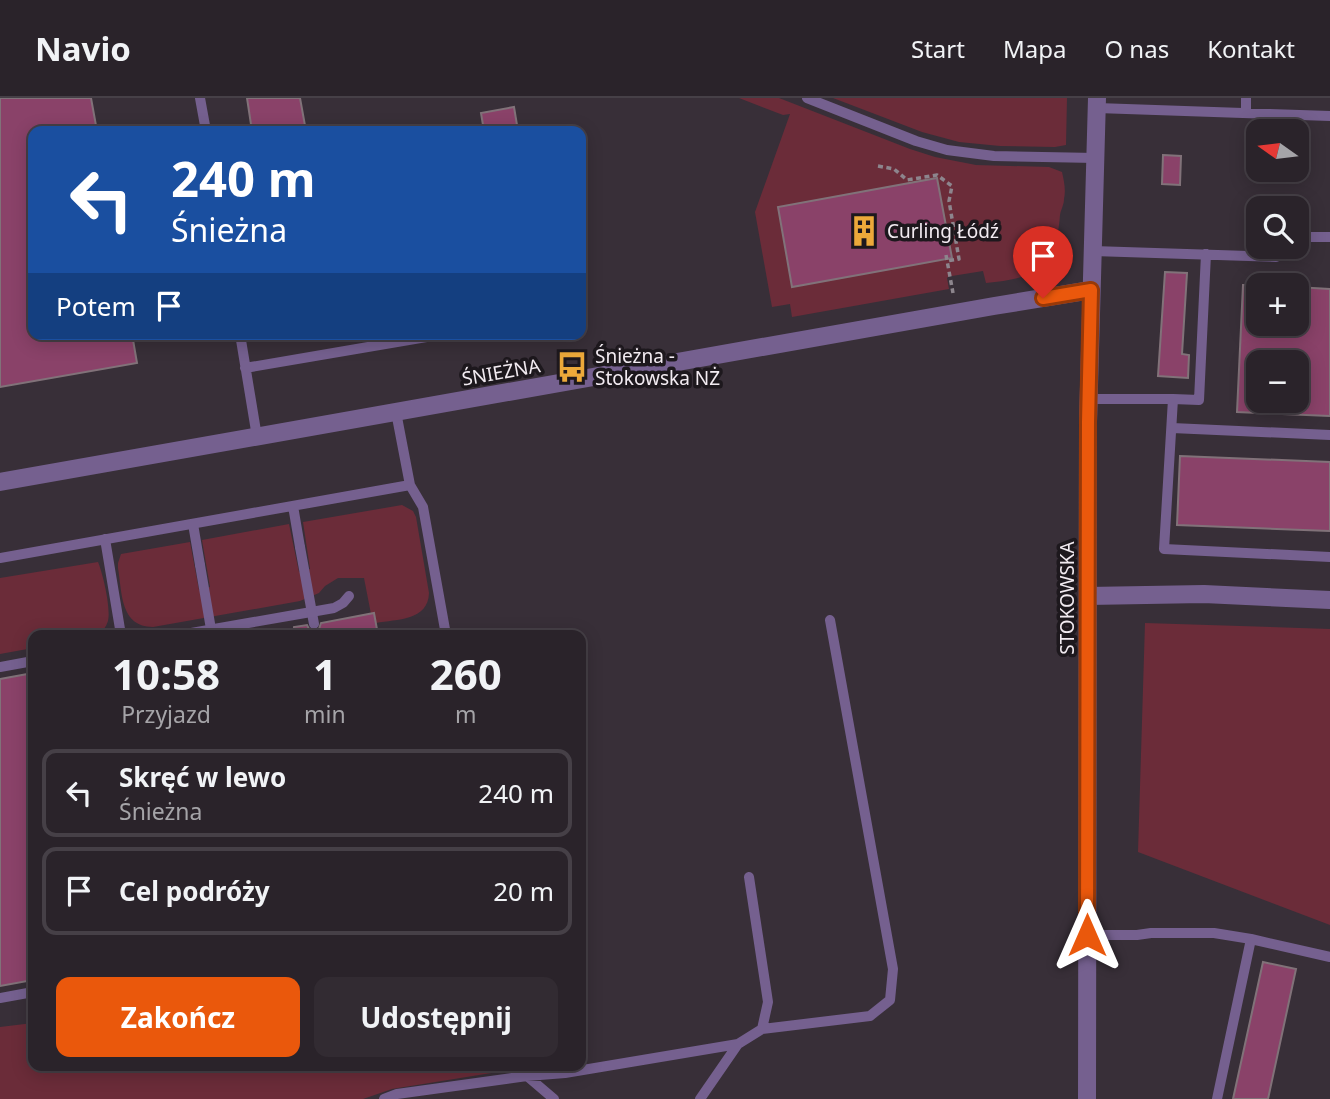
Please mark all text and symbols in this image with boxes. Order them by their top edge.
text: Navio [35,26,131,71]
text: Start [911,32,965,65]
text: Mapa [1003,32,1066,65]
text: O nas [1104,32,1169,65]
text: Kontakt [1207,32,1295,65]
north arrow [1246,119,1309,182]
map controls [1246,119,1309,413]
text: 240 m [171,145,316,211]
icon: left [56,154,147,245]
button: search [1246,196,1309,259]
text: Śnieżna [171,208,287,251]
building icon: Curling Łódź [847,214,881,248]
place label: Curling Łódź [887,218,999,244]
pin [1013,226,1073,298]
icon: arrive [1024,237,1062,275]
button: + [1246,273,1309,336]
icon: arrive [150,287,188,325]
text: Potem [56,288,136,324]
place label: Śnieżna - Stokowska NŻ [595,343,720,391]
bus stop icon: Śnieżna - Stokowska NŻ [555,350,589,384]
button: − [1246,350,1309,413]
street label: ŚNIEŻNA [460,352,543,392]
street label: STOKOWSKA [1054,540,1080,655]
text: 10:58 [112,645,220,702]
text: 1 [313,645,337,702]
text: 260 [430,645,502,702]
text: Przyjazd [121,698,211,730]
text: min [304,698,346,730]
text: m [455,698,477,730]
text: Skręć w lewo [119,759,286,795]
icon: left [60,774,98,812]
text: 240 m [478,775,554,811]
text: Śnieżna [119,795,202,827]
icon: arrive [60,872,98,910]
text: Cel podróży [119,873,270,909]
text: 20 m [493,873,554,909]
position arrow [1050,898,1124,972]
button: Zakończ [56,977,300,1057]
button: Udostępnij [314,977,558,1057]

